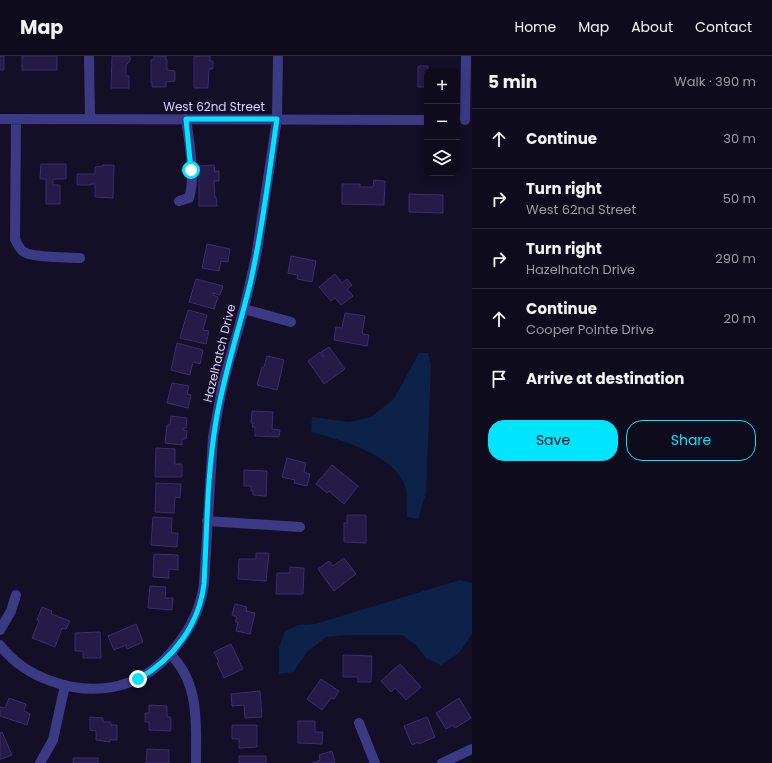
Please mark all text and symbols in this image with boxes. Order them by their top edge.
text: Map [20,14,63,41]
text: Home [514,17,556,37]
text: Map [578,17,609,37]
text: About [631,17,673,37]
text: Contact [695,17,752,37]
map controls [424,68,460,176]
button: + [424,68,460,104]
text: 5 min [488,70,537,94]
text: Walk · 390 m [674,72,756,91]
street label: West 62nd Street [163,98,265,115]
button: − [424,104,460,140]
icon: ahead [488,128,510,150]
text: Continue [526,128,597,149]
text: 30 m [723,129,756,148]
button: layers [424,140,460,176]
route start [182,161,200,179]
text: Turn right [526,178,602,199]
icon: right [488,188,510,210]
text: 50 m [723,189,756,208]
text: West 62nd Street [526,200,636,219]
text: Turn right [526,238,602,259]
icon: right [488,248,510,270]
text: 290 m [715,249,756,268]
text: Hazelhatch Drive [526,260,635,279]
text: Continue [526,298,597,319]
street label: Hazelhatch Drive [199,302,239,404]
icon: ahead [488,308,510,330]
text: 20 m [723,309,756,328]
text: Cooper Pointe Drive [526,320,654,339]
icon: arrive [488,368,510,390]
text: Arrive at destination [526,368,684,389]
button: Save [488,420,618,461]
button: Share [626,420,756,461]
route end [129,670,147,688]

